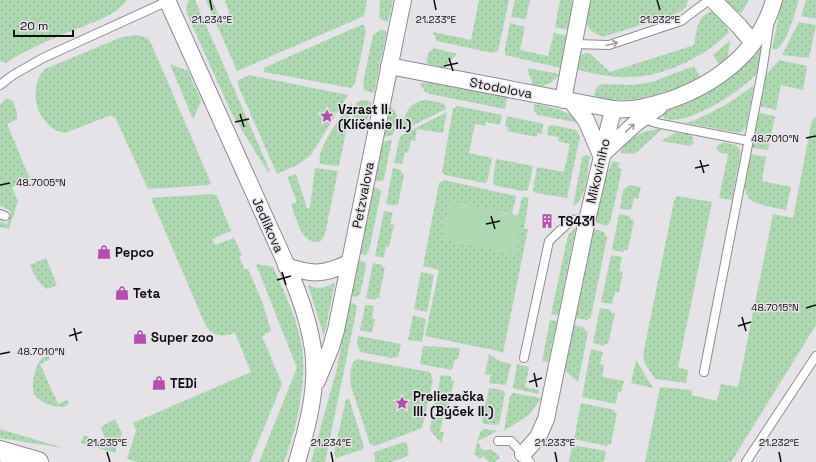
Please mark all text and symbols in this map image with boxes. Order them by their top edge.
scale bar [14,12,73,38]
text: 21.234°E [192,13,233,26]
text: 21.233°E [416,13,456,26]
text: 21.232°E [640,13,680,26]
text: 20 m [20,18,48,34]
one-way arrow [605,40,618,47]
street label: Stodolova [468,74,534,102]
place label: Vzrast II. (Klíčenie II.) [338,101,411,133]
place icon: Vzrast II. (Klíčenie II.) [319,108,335,124]
one-way arrow [625,124,635,133]
text: 48.7010°N [751,132,799,145]
street label: Mikovíniho [582,137,614,205]
street label: Petzvalova [348,160,378,230]
text: 48.7005°N [16,176,66,189]
street label: Jedlíkova [248,195,288,256]
building icon: TS431 [539,213,555,229]
place label: TS431 [558,213,595,230]
shop icon: Pepco [96,244,112,260]
place label: Pepco [115,244,154,261]
shop icon: Teta [114,285,130,301]
place label: Teta [133,285,161,302]
text: 48.7015°N [751,301,799,314]
shop icon: Super zoo [132,329,148,345]
place label: Super zoo [151,329,214,346]
text: 48.7010°N [17,345,65,358]
shop icon: TEDi [151,375,167,391]
place label: TEDi [170,375,197,392]
place label: Preliezačka III. (Býček II.) [413,388,493,420]
place icon: Preliezačka III. (Býček II.) [394,395,410,411]
text: 21.235°E [87,436,127,449]
text: 21.234°E [311,436,352,449]
text: 21.233°E [535,436,575,449]
text: 21.232°E [759,436,799,449]

